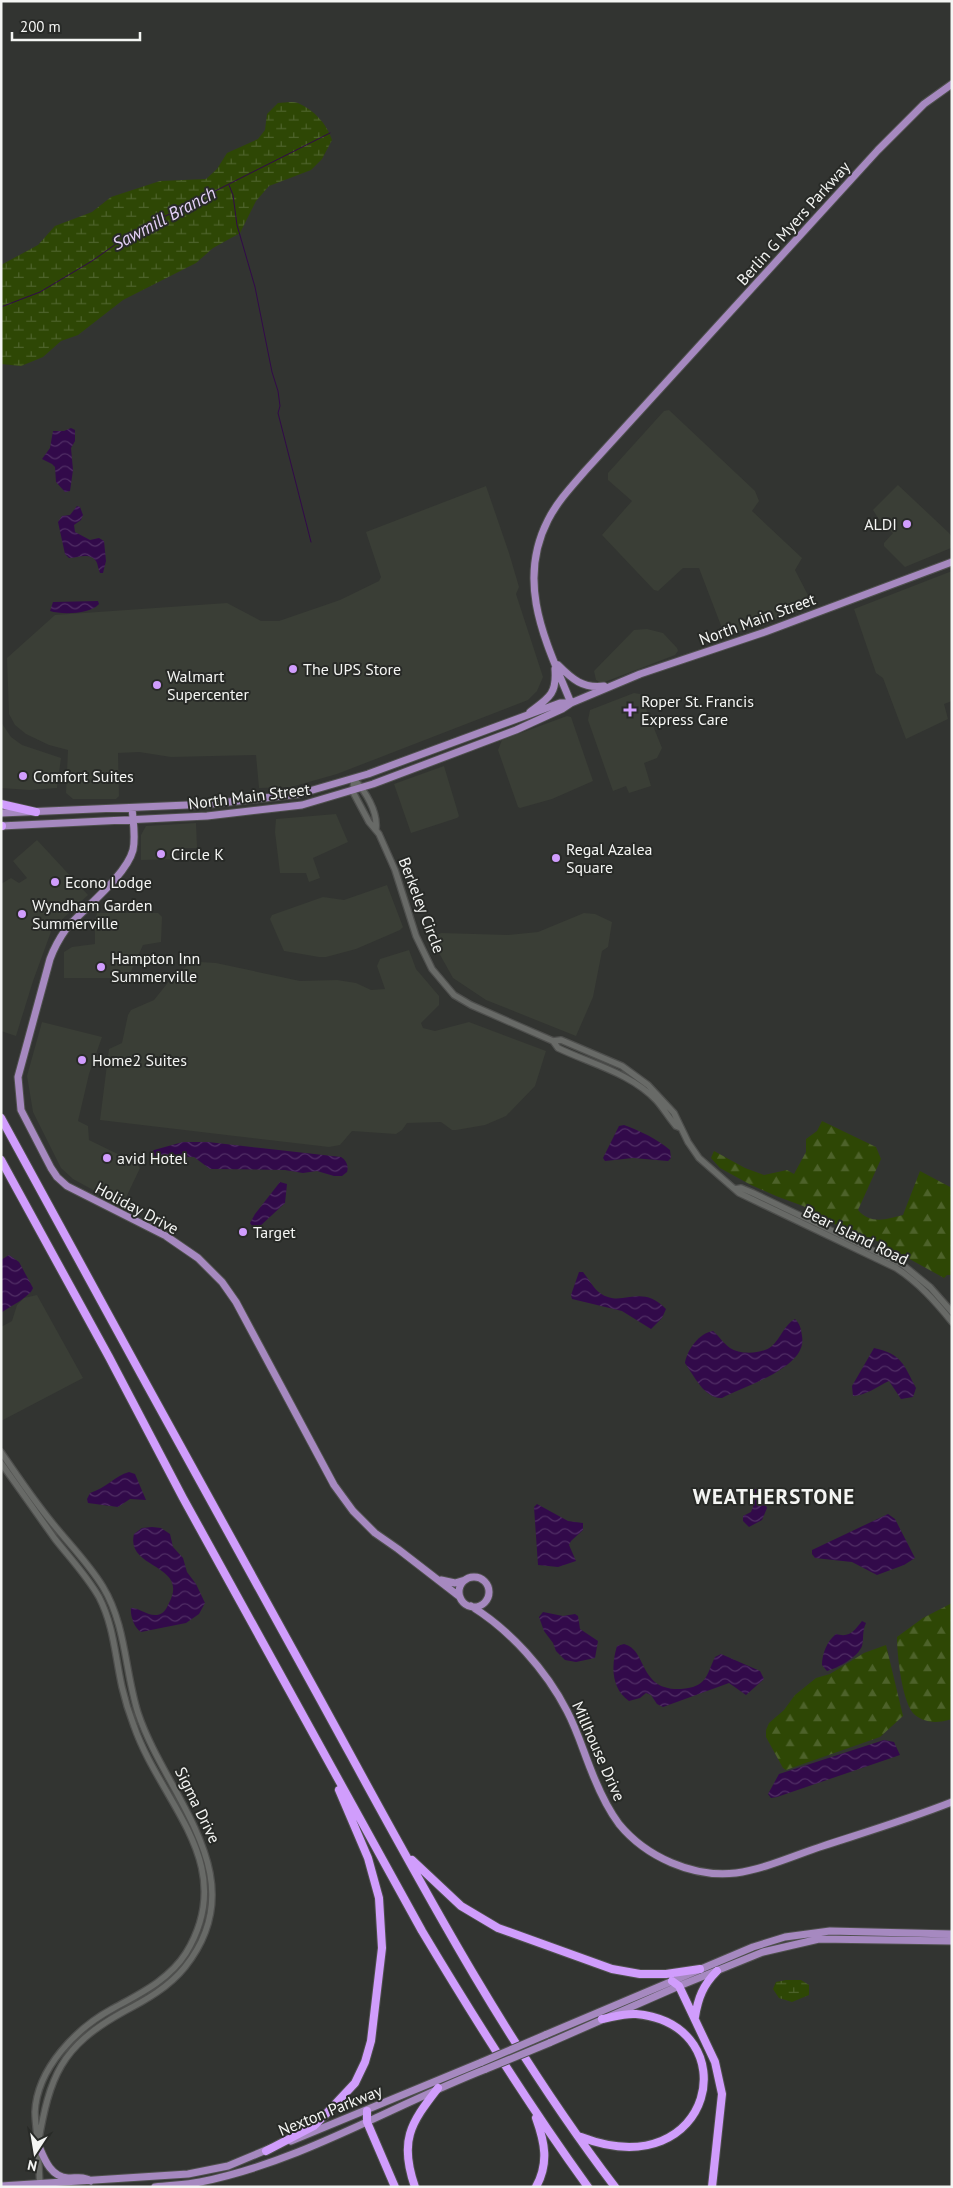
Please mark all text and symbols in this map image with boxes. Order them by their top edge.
scale bar [12,10,140,42]
text: 200 m [20,17,61,36]
street label: Berlin G Myers Parkway [732,156,854,289]
water label: Sawmill Branch [108,181,220,255]
place label: ALDI [864,514,897,534]
marker: ALDI [901,518,913,530]
street label: North Main Street [696,588,819,649]
place label: The UPS Store [303,659,401,679]
marker: The UPS Store [287,663,299,675]
place label: Walmart Supercenter [167,666,249,704]
marker: Walmart Supercenter [151,679,163,691]
place label: Roper St. Francis Express Care [641,691,754,729]
marker: Roper St. Francis Express Care [623,703,637,717]
place label: Comfort Suites [33,766,134,786]
marker: Comfort Suites [17,770,29,782]
street label: North Main Street [187,779,312,813]
place label: Regal Azalea Square [566,839,653,877]
place label: Circle K [171,844,224,864]
marker: Circle K [155,848,167,860]
marker: Regal Azalea Square [550,852,562,864]
street label: Berkeley Circle [395,854,449,956]
place label: Econo Lodge [65,872,152,892]
marker: Econo Lodge [49,876,61,888]
place label: Wyndham Garden Summerville [32,895,152,933]
marker: Wyndham Garden Summerville [16,908,28,920]
place label: Hampton Inn Summerville [111,948,200,986]
marker: Hampton Inn Summerville [95,961,107,973]
place label: Home2 Suites [92,1050,187,1070]
marker: Home2 Suites [76,1054,88,1066]
place label: avid Hotel [117,1148,188,1168]
marker: avid Hotel [101,1152,113,1164]
street label: Holiday Drive [92,1178,182,1238]
street label: Bear Island Road [800,1201,912,1269]
place label: Target [253,1222,296,1242]
marker: Target [237,1226,249,1238]
district label: WEATHERSTONE [693,1483,855,1510]
street label: Millhouse Drive [568,1698,630,1804]
street label: Sigma Drive [171,1764,225,1846]
street label: Nexton Parkway [275,2080,385,2140]
north arrow [10,2128,60,2178]
text: N [26,2156,39,2175]

